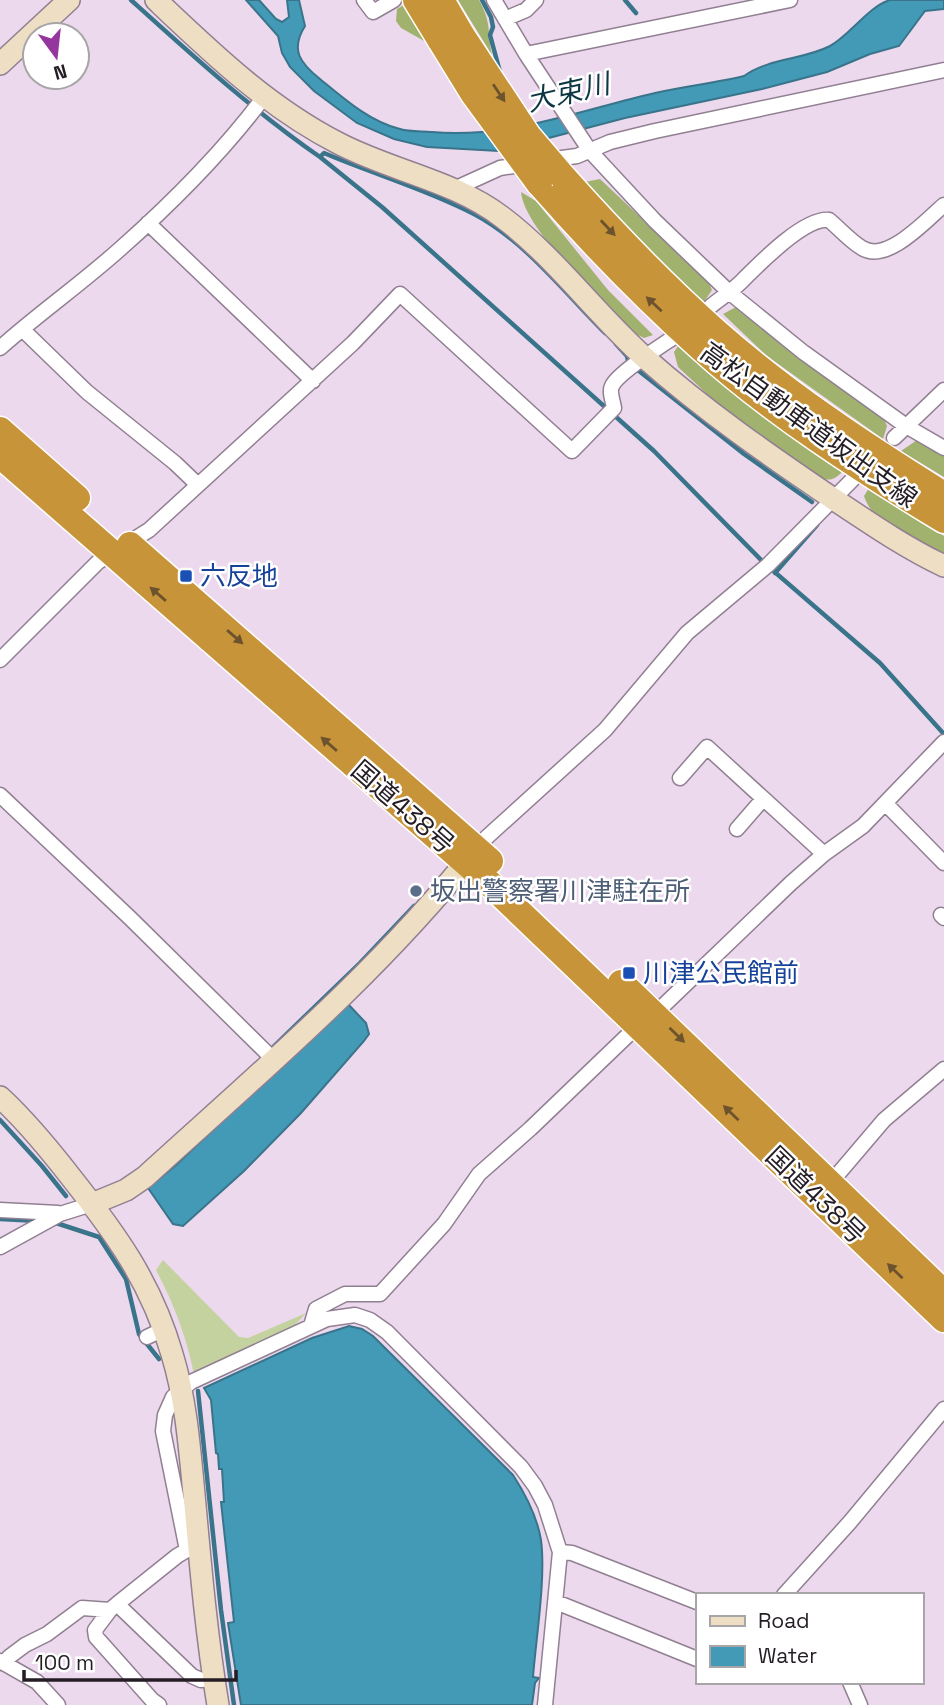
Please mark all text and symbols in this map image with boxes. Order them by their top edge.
north arrow [21,21,91,91]
text: N [51,58,70,86]
water label: 大束川 [523,64,616,119]
one-way arrow [492,84,506,102]
one-way arrow [600,219,616,236]
one-way arrow [646,297,663,313]
street label: 高松自動車道坂出支線 [694,335,924,515]
place label: 六反地 [200,559,278,593]
marker: 六反地 [178,568,194,584]
one-way arrow [149,586,167,602]
one-way arrow [226,629,244,645]
one-way arrow [321,737,338,752]
street label: 国道438号 [344,753,462,861]
place label: 坂出警察署川津駐在所 [430,874,690,908]
marker: 坂出警察署川津駐在所 [408,883,424,899]
place label: 川津公民館前 [643,956,799,990]
marker: 川津公民館前 [621,965,637,981]
one-way arrow [668,1027,685,1043]
one-way arrow [723,1106,740,1122]
street label: 国道438号 [759,1139,873,1251]
one-way arrow [887,1264,904,1280]
legend [696,1593,923,1684]
text: Road [758,1607,810,1634]
scale bar [24,1638,236,1682]
text: Water [758,1642,817,1669]
text: 100 m [35,1649,94,1676]

